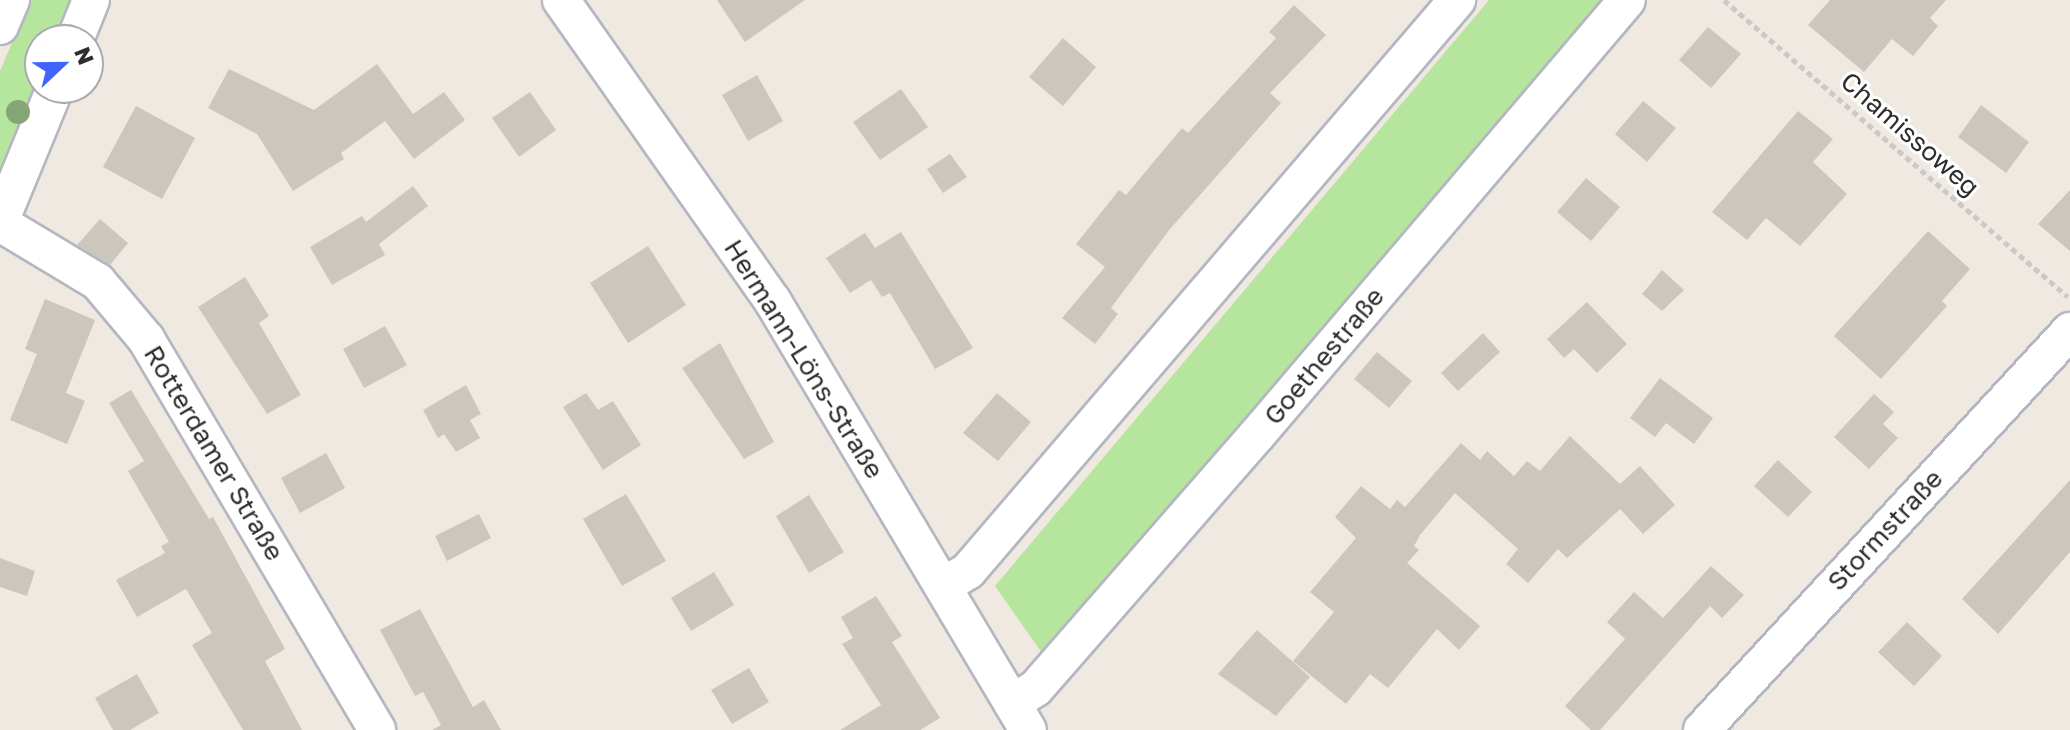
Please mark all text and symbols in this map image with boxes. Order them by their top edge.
north arrow [24,24,104,104]
text: N [69,43,101,68]
street label: Chamissoweg [1834,65,1986,203]
street label: Hermann-Löns-Straße [718,234,890,484]
street label: Goethestraße [1258,281,1390,431]
street label: Rotterdamer Straße [137,340,291,566]
street label: Stormstraße [1821,463,1949,597]

